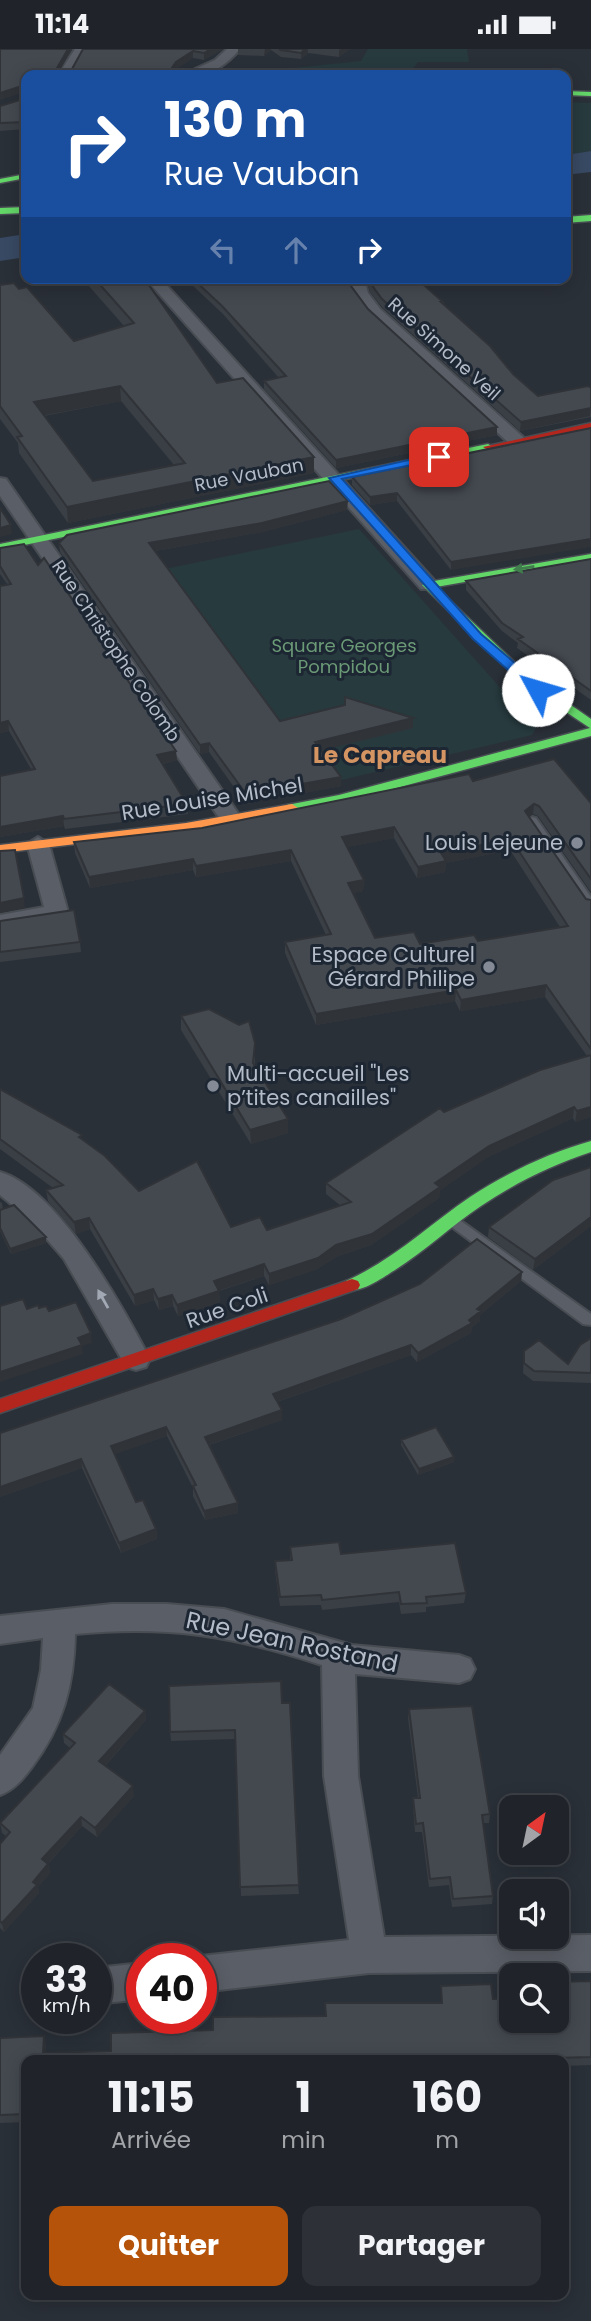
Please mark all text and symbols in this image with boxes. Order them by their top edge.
text: 11:14 [35,6,89,42]
text: 130 m [164,86,306,154]
icon: right [49,98,140,189]
text: Rue Vauban [164,151,360,196]
icon: left [204,231,242,269]
icon: ahead [277,231,315,269]
icon: right [350,231,388,269]
street label: Rue Simone Veil [383,291,506,406]
pin [409,427,469,487]
icon: arrive [420,438,458,476]
street label: Rue Vauban [192,452,305,497]
street label: Rue Christophe Colomb [46,555,187,746]
one-way arrow [513,563,535,574]
park label: Square Georges Pompidou [271,633,417,679]
position arrow [501,653,575,727]
district label: Le Capreau [313,739,447,771]
street label: Rue Louise Michel [119,770,305,827]
place label: Louis Lejeune [425,828,563,857]
marker: Louis Lejeune [569,835,585,851]
place label: Espace Culturel Gérard Philipe [312,940,475,993]
marker: Espace Culturel Gérard Philipe [481,959,497,975]
place label: Multi-accueil "Les p’tites canailles" [227,1059,409,1112]
marker: Multi-accueil "Les p’tites canailles" [205,1078,221,1094]
street label: Rue Coli [182,1280,272,1335]
one-way arrow [97,1290,109,1309]
street label: Rue Jean Rostand [183,1603,401,1680]
north arrow [499,1795,569,1865]
map controls [499,1795,569,2033]
button: sound [499,1879,569,1949]
speed limit sign: 40 [126,1943,217,2034]
text: 33 [45,1955,88,2004]
button: search [499,1963,569,2033]
text: km/h [43,1993,90,2018]
text: 11:15 [108,2068,194,2127]
text: 1 [295,2068,311,2127]
text: 160 [412,2068,482,2127]
text: Arrivée [111,2124,191,2156]
text: min [281,2124,325,2156]
text: m [435,2124,459,2156]
button: Quitter [49,2206,288,2286]
button: Partager [302,2206,541,2286]

